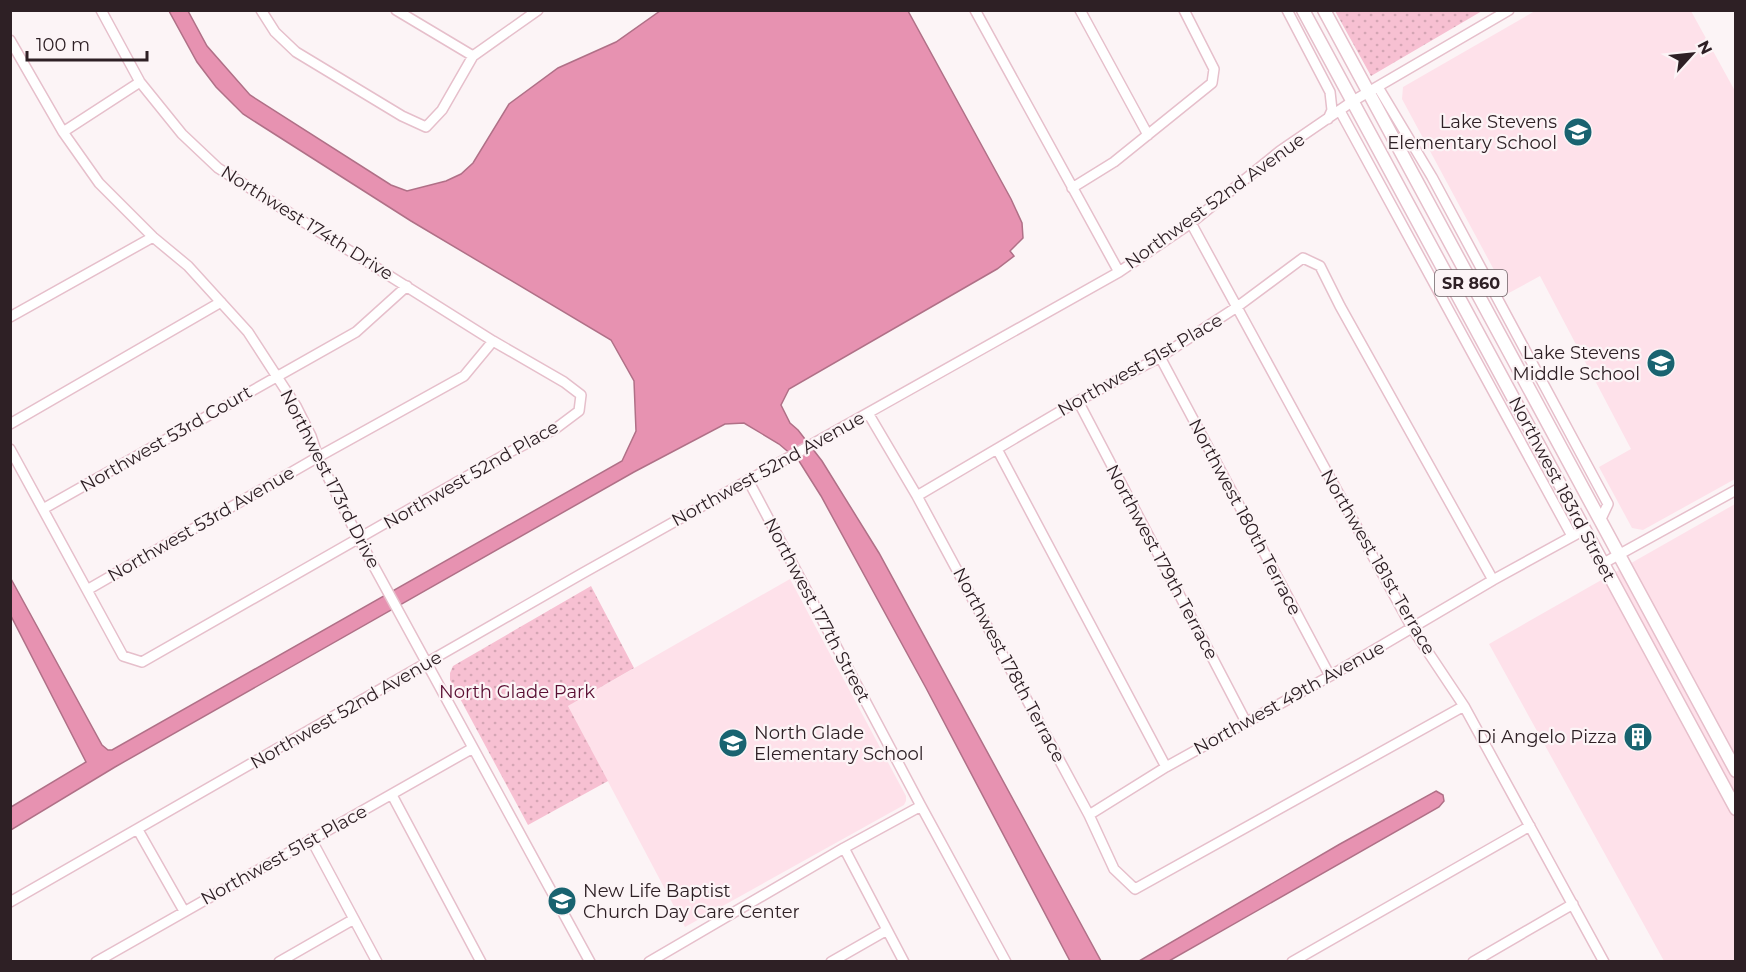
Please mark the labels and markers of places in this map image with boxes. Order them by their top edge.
place label: Lake Stevens Elementary School [1387,111,1557,154]
school or university icon: Lake Stevens Elementary School [1562,116,1594,148]
place label: Lake Stevens Middle School [1512,342,1640,385]
school or university icon: Lake Stevens Middle School [1645,347,1677,379]
building icon: Di Angelo Pizza [1622,721,1654,753]
place label: North Glade Elementary School [754,722,924,765]
place label: Di Angelo Pizza [1477,726,1617,748]
school or university icon: North Glade Elementary School [717,727,749,759]
place label: New Life Baptist Church Day Care Center [583,880,800,923]
school or university icon: New Life Baptist Church Day Care Center [546,885,578,917]

